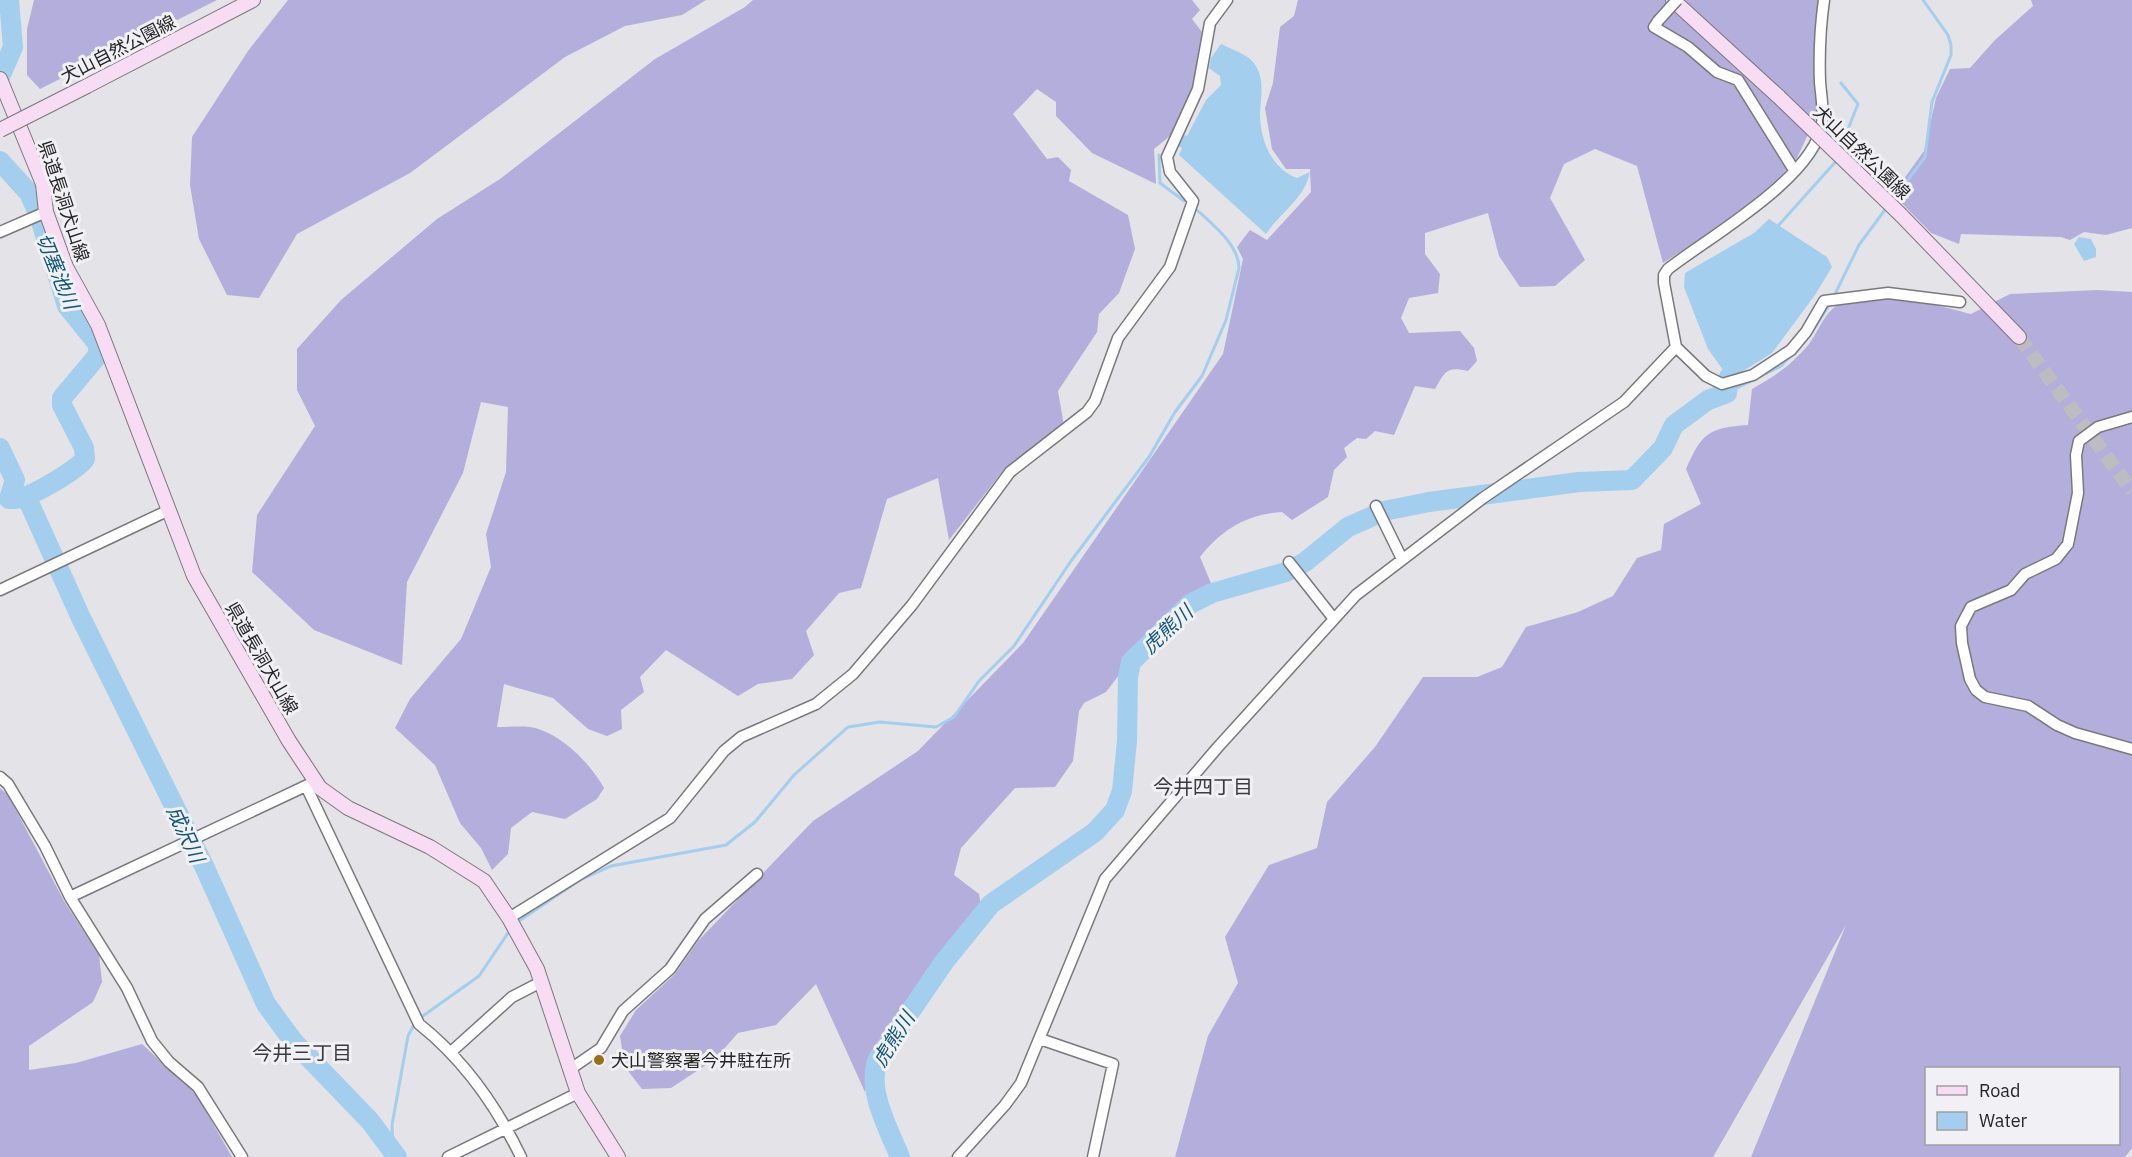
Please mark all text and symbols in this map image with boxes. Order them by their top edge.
street label: 犬山自然公園線 [57,10,179,88]
street label: 犬山自然公園線 [1809,100,1915,204]
street label: 県道長洞犬山線 [34,138,94,264]
water label: 切塞池川 [30,229,86,315]
water label: 虎熊川 [1136,597,1200,659]
street label: 県道長洞犬山線 [221,598,303,718]
district label: 今井四丁目 [1153,773,1253,800]
water label: 成沢川 [161,801,212,869]
water label: 虎熊川 [866,1005,921,1072]
district label: 今井三丁目 [252,1039,352,1066]
place label: 犬山警察署今井駐在所 [611,1049,791,1072]
marker: 犬山警察署今井駐在所 [592,1053,606,1067]
legend [1925,1067,2120,1145]
text: Road [1979,1079,2020,1102]
text: Water [1979,1109,2028,1132]

